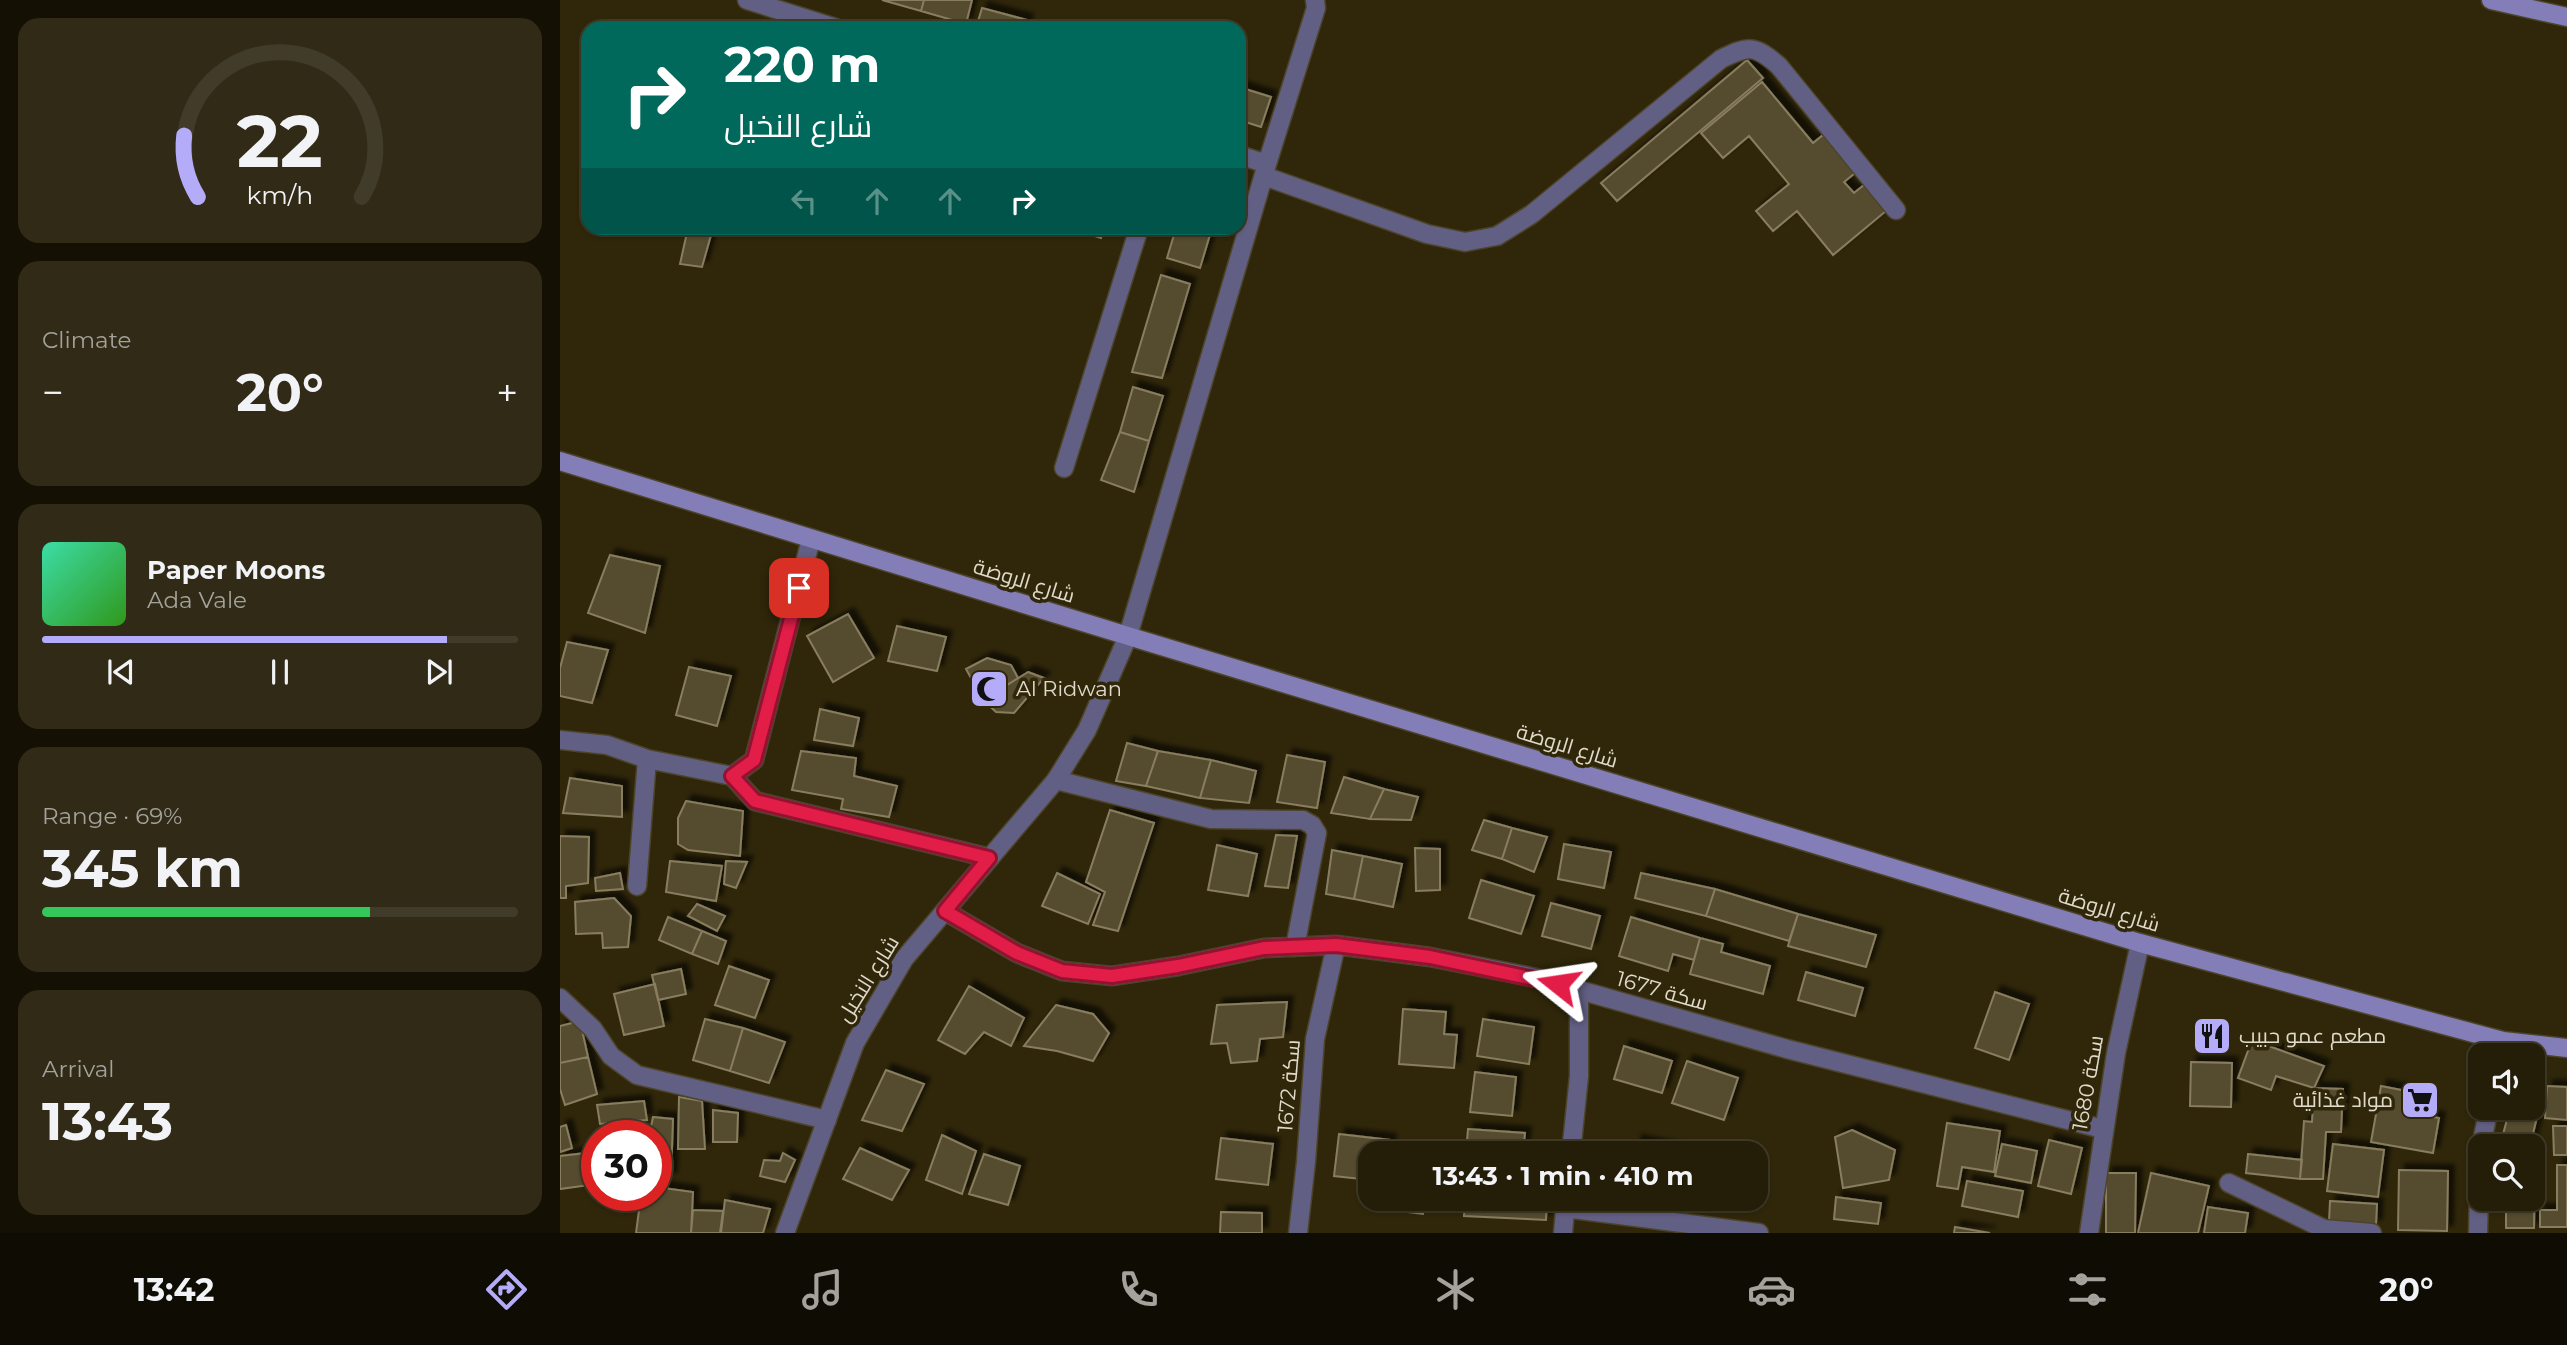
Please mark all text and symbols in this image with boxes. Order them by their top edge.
text: 220 m [724,35,880,94]
icon: right [609,49,700,140]
text: 22 [237,97,323,185]
text: شارع النخيل [724,106,872,145]
text: km/h [247,179,313,209]
icon: left [785,182,823,220]
icon: ahead [858,182,896,220]
icon: ahead [931,182,969,220]
icon: right [1004,182,1042,220]
text: Climate [42,326,131,354]
text: 20° [236,361,324,424]
text: − [42,369,64,416]
text: + [496,369,518,416]
street label: شارع الروضة [970,553,1078,610]
text: Paper Moons [147,554,325,586]
pin [769,558,829,618]
icon: arrive [780,569,818,607]
text: Ada Vale [147,586,247,614]
icon: previous [102,653,140,691]
icon: pause [261,653,299,691]
icon: next [420,653,458,691]
mosque icon: Al Ridwan [968,668,1010,710]
place label: Al Ridwan [1016,676,1122,701]
street label: شارع الروضة [1513,718,1621,775]
text: Range · 69% [42,802,182,830]
text: 345 km [42,837,243,900]
street label: شارع الروضة [2055,882,2163,939]
street label: شارع النخيل [831,931,906,1028]
position arrow [1521,947,1595,1021]
street label: سكة 1677 [1614,966,1711,1015]
restaurant icon: مطعم عمو حبيب [2191,1015,2233,1057]
place label: مطعم عمو حبيب [2239,1023,2386,1050]
street label: سكة 1680 [2067,1033,2108,1133]
street label: سكة 1672 [1272,1038,1305,1134]
map controls [2468,1043,2545,1211]
button: sound [2468,1043,2545,1120]
text: Arrival [42,1055,115,1083]
supermarket icon: مواد غذائية [2399,1079,2441,1121]
place label: مواد غذائية [2293,1087,2393,1112]
text: 13:43 [42,1090,173,1153]
speed limit sign: 30 [581,1120,672,1211]
button: search [2468,1134,2545,1211]
text: 13:43 · 1 min · 410 m [1432,1160,1694,1192]
icon: directions [482,1265,531,1314]
icon: music [798,1265,847,1314]
icon: phone [1114,1265,1163,1314]
icon: climate [1431,1265,1480,1314]
icon: car [1747,1265,1796,1314]
icon: filters [2063,1265,2112,1314]
text: 13:42 [134,1270,214,1309]
text: 20° [2379,1270,2433,1309]

